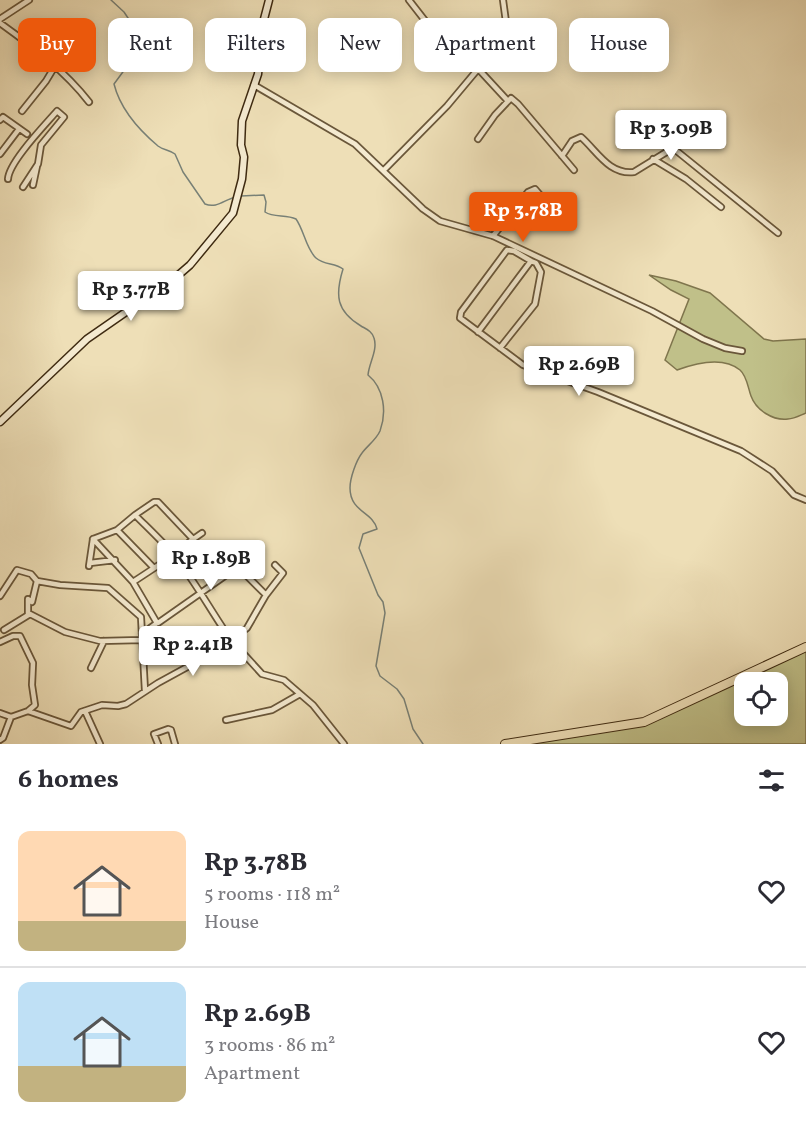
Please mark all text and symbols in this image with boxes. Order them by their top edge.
chip: Buy [18,18,96,72]
chip: Rent [108,18,193,72]
chip: Filters [205,18,306,72]
chip: New [318,18,402,72]
chip: Apartment [414,18,557,72]
chip: House [569,18,669,72]
pin: Rp 3.09B [609,110,733,161]
text: Rp 3.09B [629,115,713,143]
pin: Rp 3.78B [461,192,585,243]
text: Rp 3.78B [483,197,563,225]
pin: Rp 3.77B [69,271,193,322]
text: Rp 3.77B [92,276,170,304]
pin: Rp 2.69B [517,346,641,397]
text: Rp 2.69B [538,351,620,379]
pin: Rp 1.89B [149,540,273,591]
text: Rp 1.89B [171,545,251,573]
pin: Rp 2.41B [131,626,255,677]
text: Rp 2.41B [153,631,233,659]
map controls [734,672,788,726]
button: locate [734,672,788,726]
text: 6 homes [18,762,119,798]
icon: filters [755,764,788,797]
text: Rp 3.78B [204,845,307,881]
icon: home [66,855,138,927]
icon: heart [755,875,788,908]
text: 5 rooms · 118 m² [204,881,340,909]
text: House [204,909,259,937]
text: Rp 2.69B [204,996,311,1032]
icon: home [66,1006,138,1078]
icon: heart [755,1026,788,1059]
text: 3 rooms · 86 m² [204,1032,335,1060]
text: Apartment [204,1060,300,1088]

